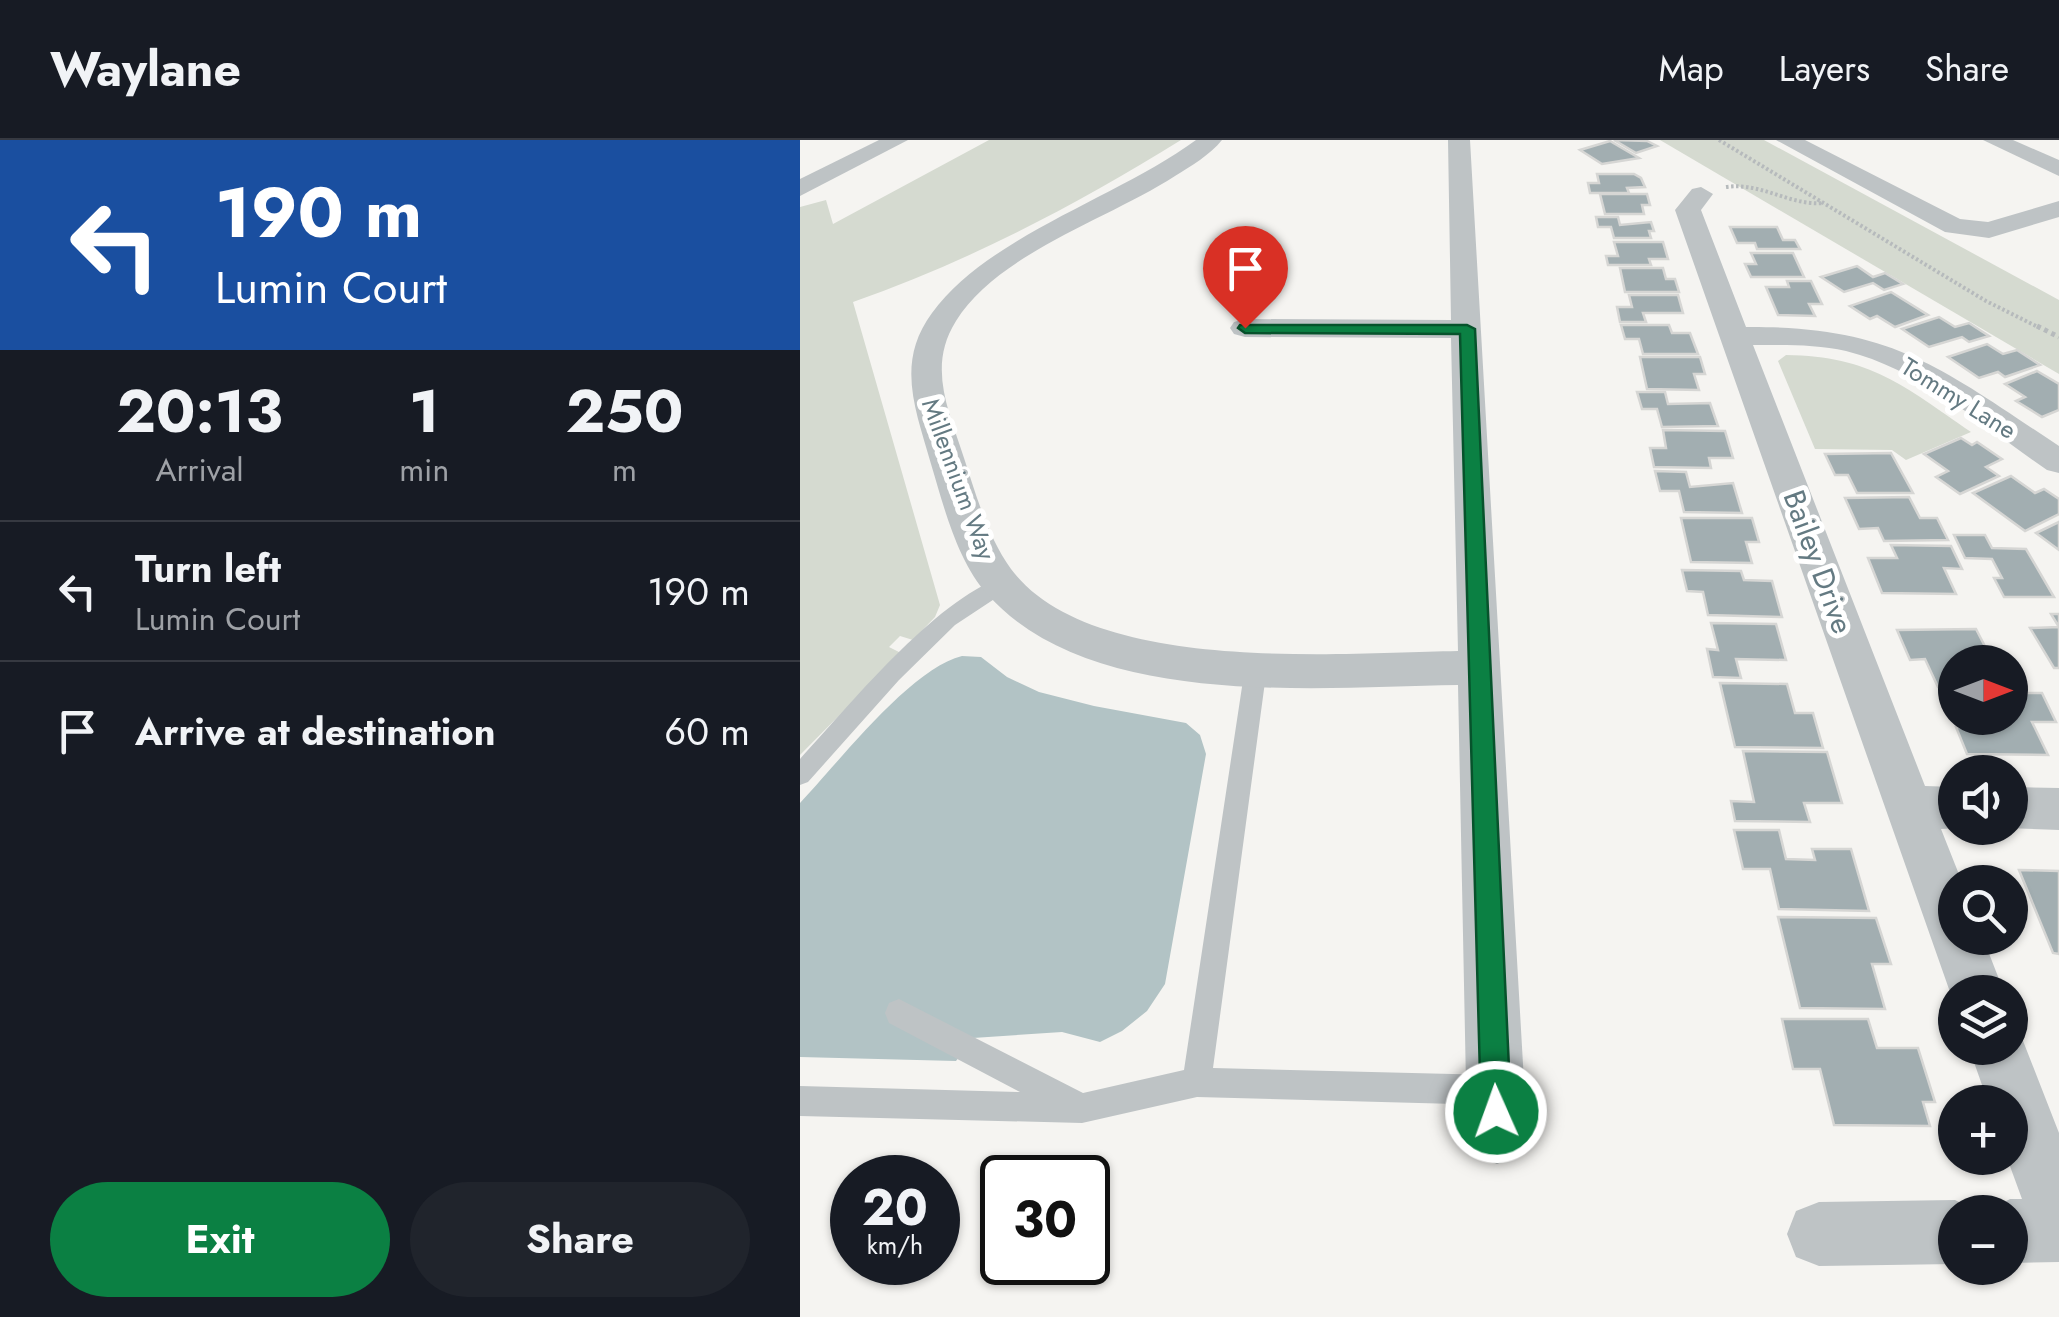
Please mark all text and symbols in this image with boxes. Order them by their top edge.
text: Waylane [50,35,241,104]
text: Map [1659,44,1724,94]
text: Layers [1779,44,1870,94]
text: Share [1925,44,2009,94]
text: 190 m [215,162,422,263]
icon: left [50,180,180,310]
pin [1203,226,1288,329]
icon: arrive [1218,241,1273,296]
text: Lumin Court [215,255,447,320]
street label: Tommy Lane [1895,348,2023,448]
text: 20:13 [116,368,283,455]
text: 1 [409,368,439,455]
text: 250 [566,368,683,455]
street label: Millennium Way [913,393,1005,565]
text: Arrival [155,447,244,493]
text: min [399,447,449,493]
text: m [612,447,637,493]
street label: Bailey Drive [1773,484,1864,640]
text: Turn left [135,541,281,596]
icon: left [50,564,105,619]
text: 190 m [647,564,750,619]
text: Lumin Court [135,596,300,642]
north arrow [1938,645,2028,735]
map controls [1938,645,2028,1285]
icon: arrive [50,704,105,759]
text: Arrive at destination [135,704,496,759]
text: 60 m [664,704,750,759]
button: sound [1938,755,2028,845]
button: search [1938,865,2028,955]
button: layers [1938,975,2028,1065]
position arrow [1444,1060,1548,1164]
button: + [1938,1085,2028,1175]
speed limit sign: 30 [980,1155,1110,1285]
text: 20 [862,1171,928,1244]
button: Exit [50,1182,390,1297]
button: Share [410,1182,750,1297]
button: − [1938,1195,2028,1285]
text: km/h [867,1227,923,1263]

